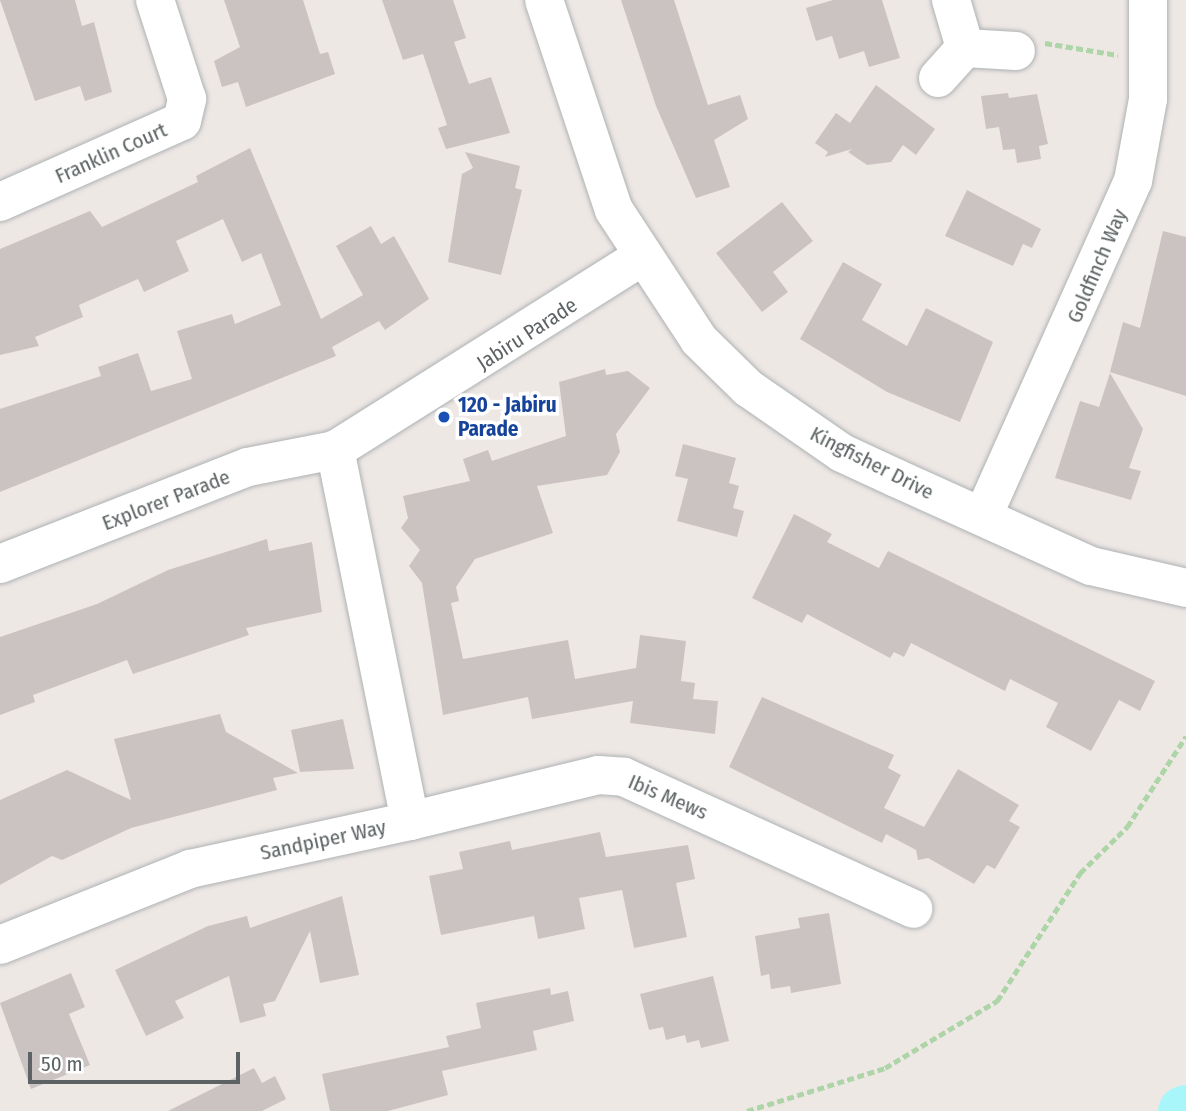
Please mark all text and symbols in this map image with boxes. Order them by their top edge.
street label: Franklin Court [51,117,171,189]
street label: Goldfinch Way [1062,205,1132,327]
street label: Jabiru Parade [472,292,582,376]
place label: 120 - Jabiru Parade [458,392,557,442]
marker: 120 - Jabiru Parade [436,409,452,425]
street label: Kingfisher Drive [806,421,938,505]
street label: Explorer Parade [99,464,233,536]
street label: Ibis Mews [624,769,712,825]
street label: Sandpiper Way [258,814,388,866]
scale bar [32,1038,243,1082]
text: 50 m [41,1051,83,1077]

